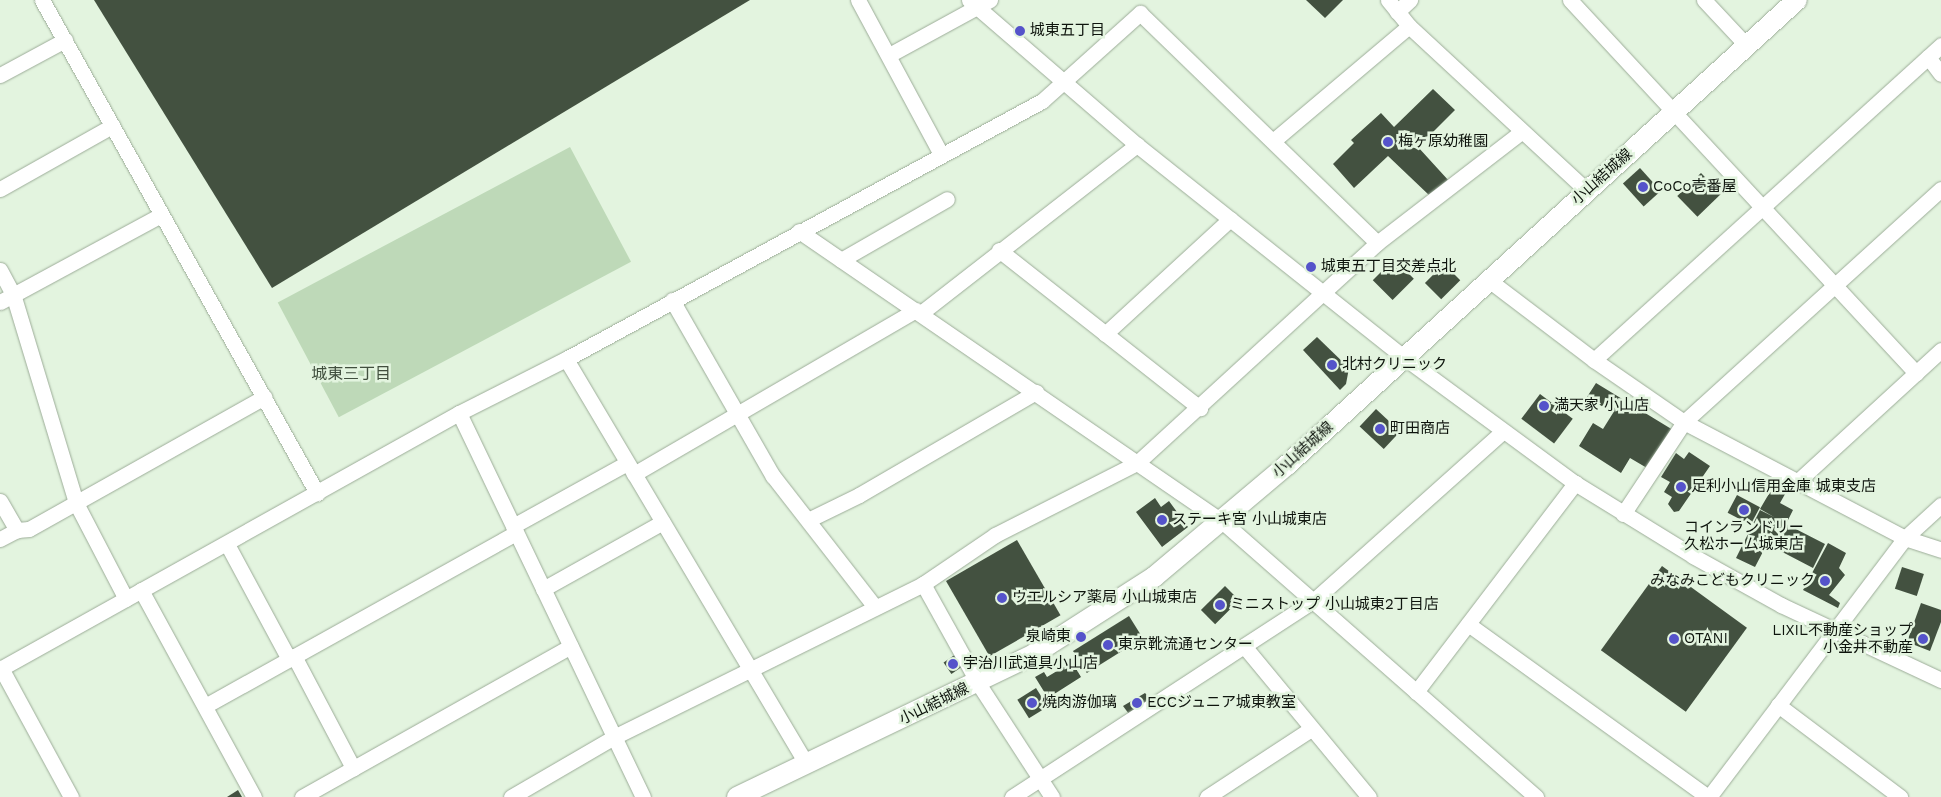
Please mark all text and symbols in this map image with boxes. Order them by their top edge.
place label: 城東五丁目 [1030,22,1105,40]
marker: 城東五丁目 [1014,25,1026,37]
place label: 梅ヶ原幼稚園 [1398,133,1488,151]
marker: 梅ヶ原幼稚園 [1382,136,1394,148]
street label: 小山結城線 [1568,145,1636,209]
place label: CoCo壱番屋 [1653,178,1737,196]
marker: CoCo壱番屋 [1637,181,1649,193]
place label: 城東五丁目交差点北 [1321,258,1456,276]
marker: 城東五丁目交差点北 [1305,261,1317,273]
place label: 北村クリニック [1342,356,1447,374]
marker: 北村クリニック [1326,359,1338,371]
district label: 城東三丁目 [311,364,391,384]
place label: 満天家 小山店 [1554,397,1649,415]
marker: 満天家 小山店 [1538,400,1550,412]
street label: 小山結城線 [1269,418,1337,482]
place label: 町田商店 [1390,420,1450,438]
marker: 町田商店 [1374,423,1386,435]
place label: 足利小山信用金庫 城東支店 [1691,478,1876,496]
marker: 足利小山信用金庫 城東支店 [1675,481,1687,493]
marker: コインランドリー 久松ホーム城東店 [1738,504,1750,516]
place label: ステーキ宮 小山城東店 [1172,511,1327,529]
marker: ステーキ宮 小山城東店 [1156,514,1168,526]
place label: コインランドリー 久松ホーム城東店 [1684,518,1804,553]
place label: みなみこどもクリニック [1650,572,1815,590]
marker: みなみこどもクリニック [1819,575,1831,587]
place label: ウエルシア薬局 小山城東店 [1012,589,1197,607]
marker: ウエルシア薬局 小山城東店 [996,592,1008,604]
place label: ミニストップ 小山城東2丁目店 [1230,596,1439,614]
marker: ミニストップ 小山城東2丁目店 [1214,599,1226,611]
place label: LIXIL不動産ショップ 小金井不動産 [1772,621,1913,656]
place label: 泉崎東 [1026,628,1071,646]
place label: OTANI [1684,630,1728,648]
marker: 泉崎東 [1075,631,1087,643]
marker: OTANI [1668,633,1680,645]
marker: LIXIL不動産ショップ 小金井不動産 [1917,633,1929,645]
place label: 東京靴流通センター [1118,636,1253,654]
marker: 東京靴流通センター [1102,639,1114,651]
place label: 宇治川武道具小山店 [963,655,1098,673]
marker: 宇治川武道具小山店 [947,658,959,670]
street label: 小山結城線 [896,679,972,729]
place label: 焼肉游伽璃 [1042,694,1117,712]
place label: ECCジュニア城東教室 [1147,694,1297,712]
marker: 焼肉游伽璃 [1026,697,1038,709]
marker: ECCジュニア城東教室 [1131,697,1143,709]

